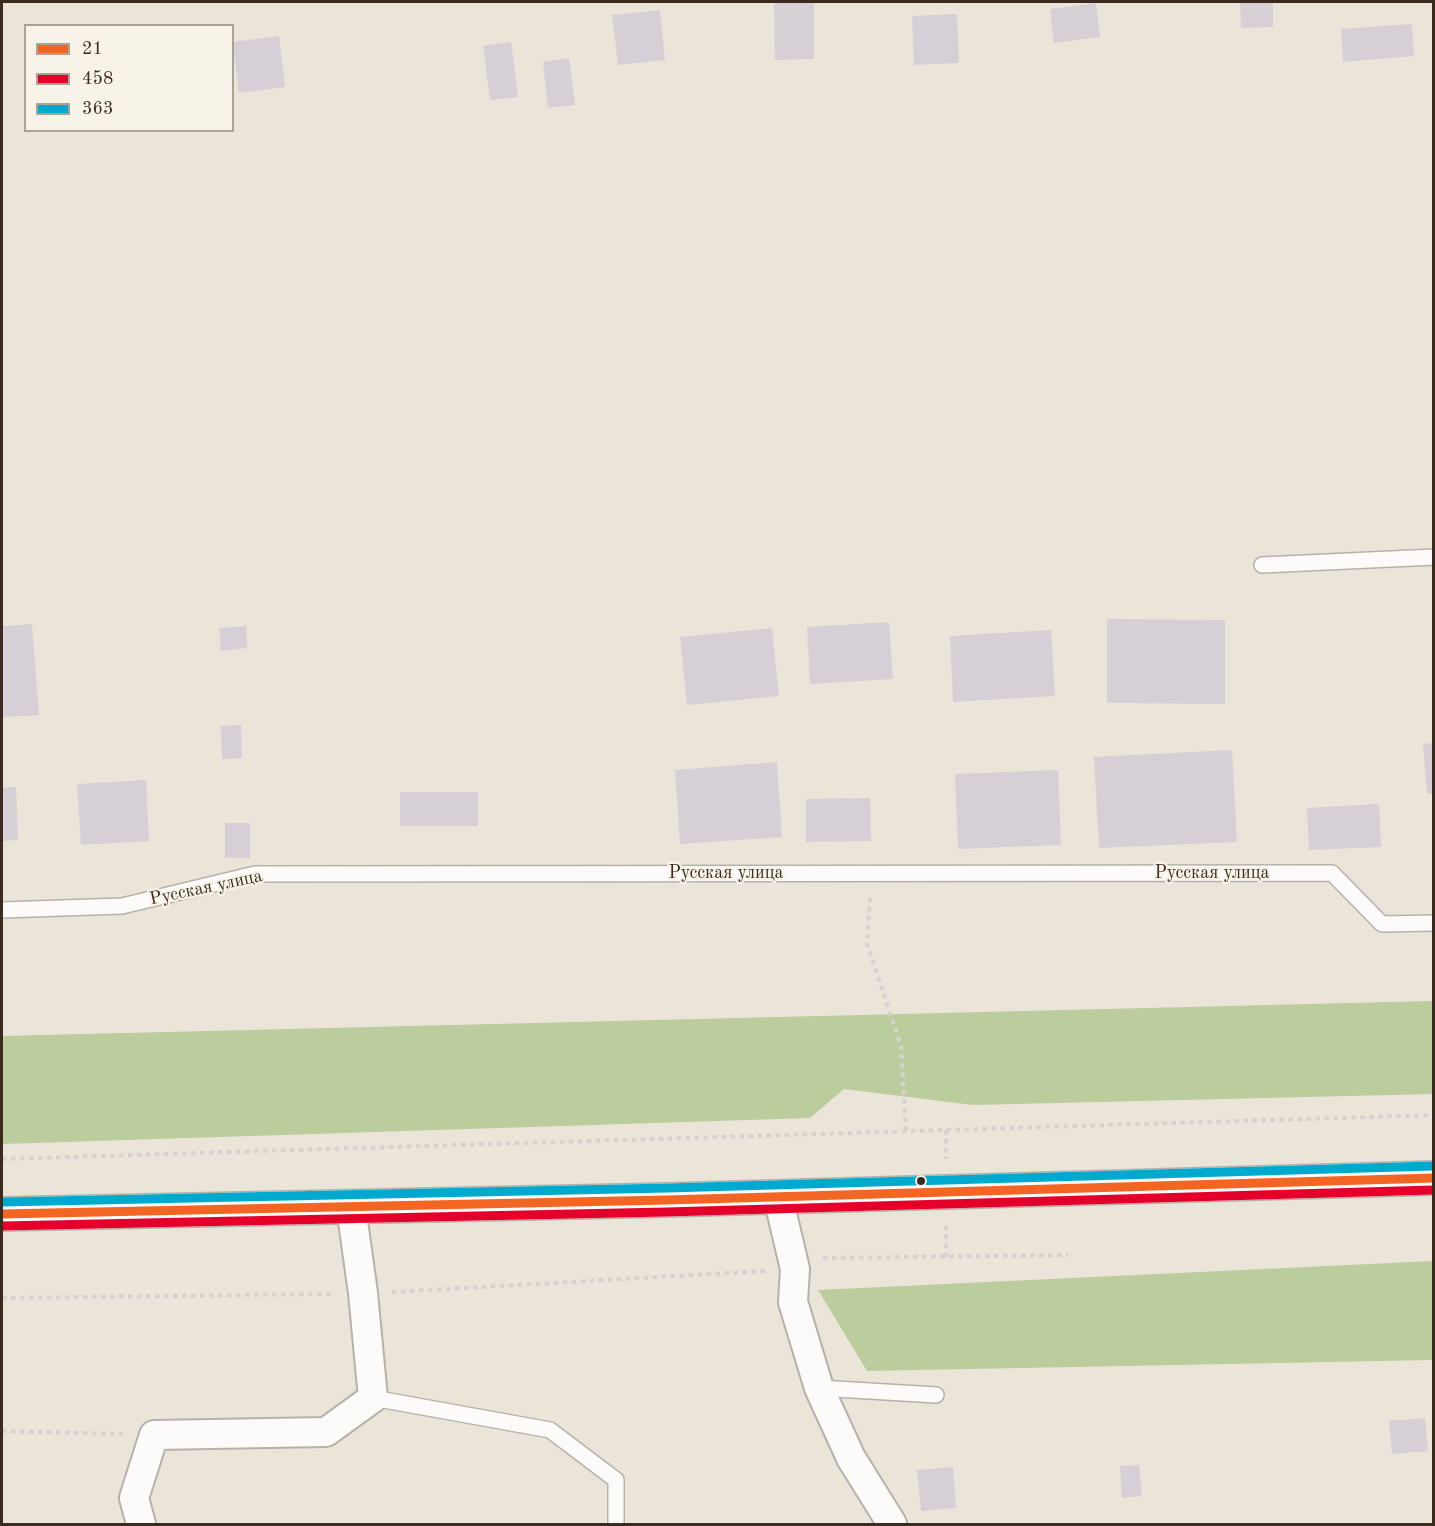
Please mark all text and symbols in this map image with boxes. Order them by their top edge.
legend [24,24,234,132]
text: 21 [82,40,103,58]
text: 458 [82,70,113,88]
text: 363 [82,100,113,118]
street label: Русская улица [669,862,783,884]
street label: Русская улица [1155,862,1269,884]
street label: Русская улица [148,865,264,911]
unlabelled marker [915,1175,927,1187]

